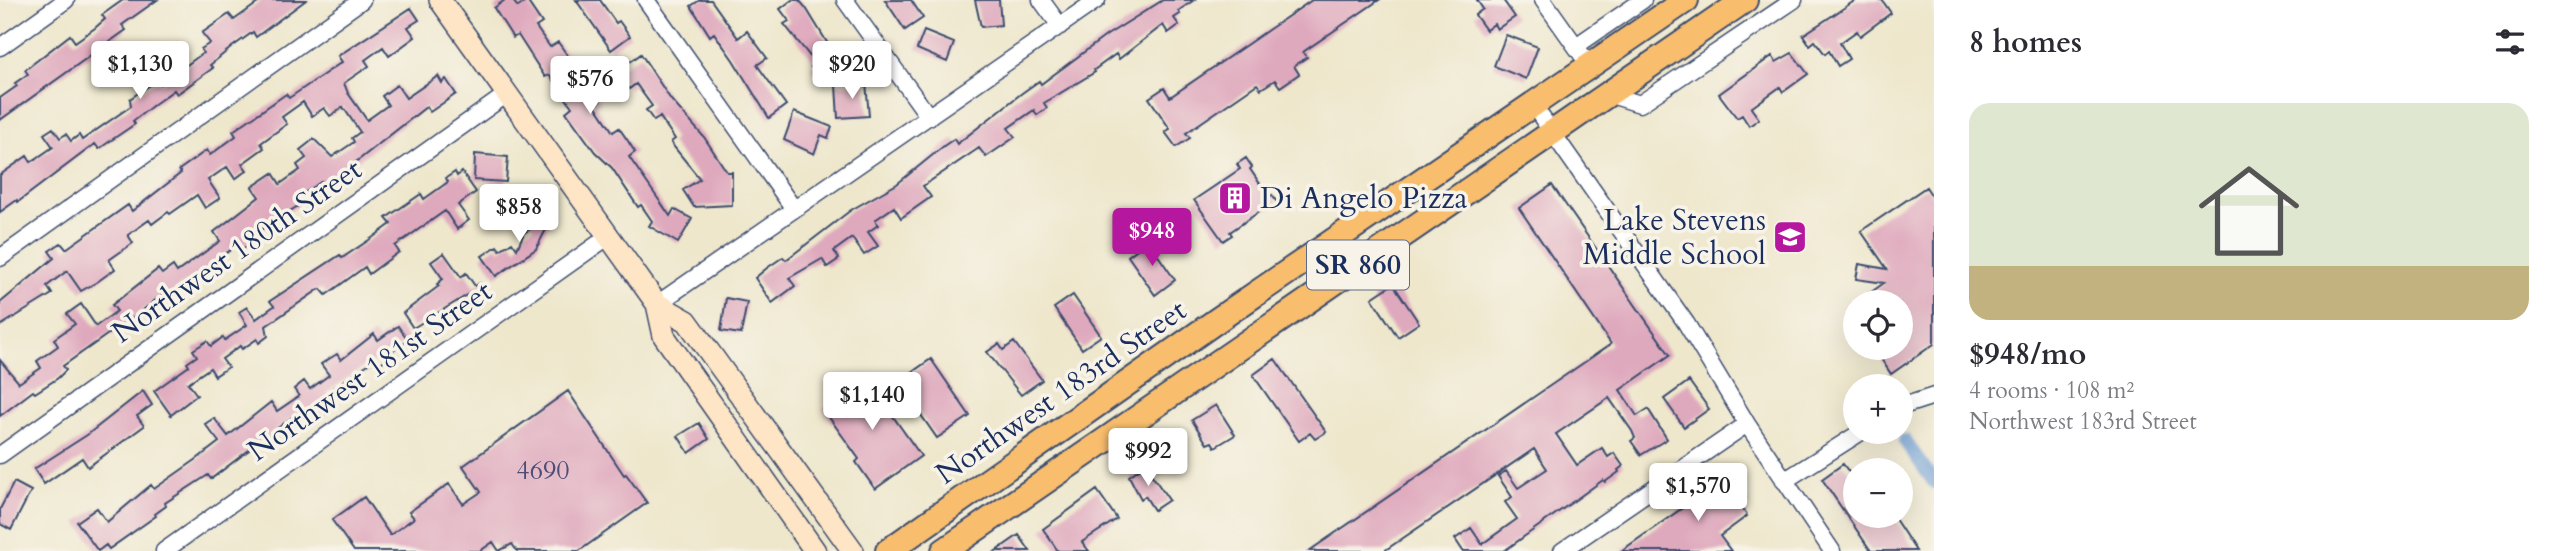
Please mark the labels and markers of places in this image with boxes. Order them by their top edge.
pin: $1,130 [83,42,197,101]
pin: $920 [811,42,893,101]
pin: $576 [549,57,631,116]
place label: Di Angelo Pizza [1260,178,1468,219]
building icon: Di Angelo Pizza [1216,179,1254,217]
pin: $858 [478,184,560,244]
place label: Lake Stevens Middle School [1583,200,1766,275]
pin: $948 [1111,208,1193,268]
school or university icon: Lake Stevens Middle School [1771,218,1809,256]
pin: $1,140 [815,372,929,432]
pin: $992 [1107,428,1189,488]
pin: $1,570 [1641,463,1755,523]

